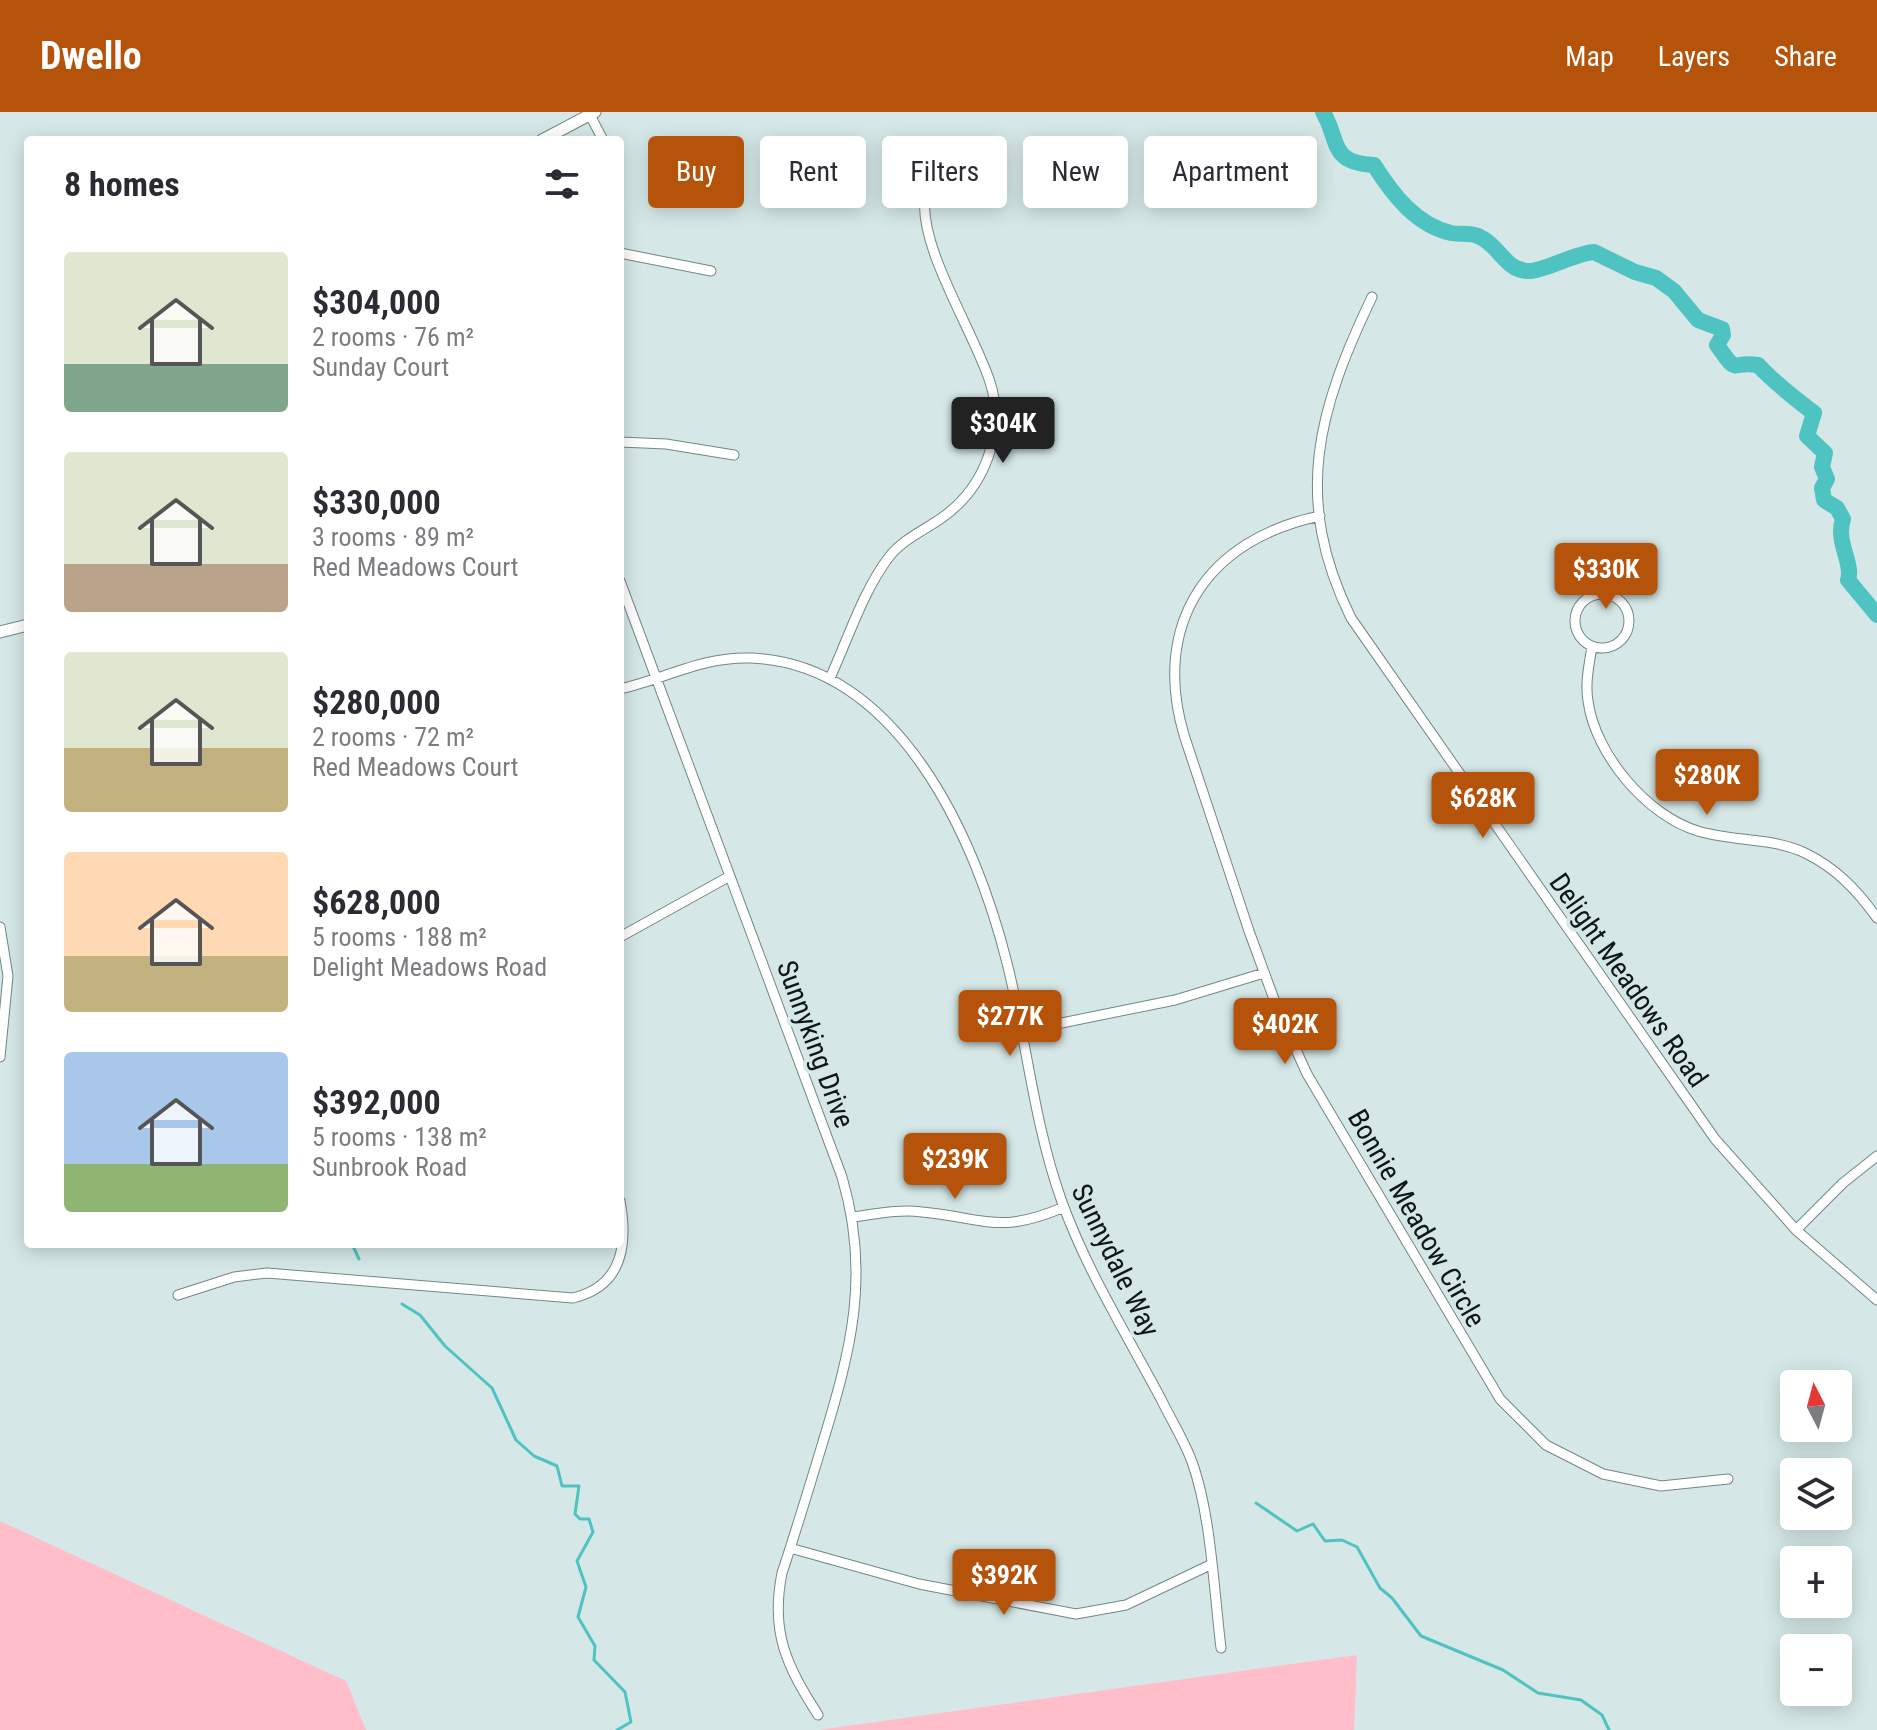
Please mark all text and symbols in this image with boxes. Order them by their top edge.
text: Dwello [40,34,142,78]
text: Map [1565,40,1614,73]
text: Layers [1658,40,1730,73]
text: Share [1774,40,1837,73]
chip: Buy [648,136,744,208]
chip: Rent [760,136,866,208]
chip: Filters [882,136,1007,208]
chip: New [1023,136,1128,208]
chip: Apartment [1144,136,1317,208]
icon: filters [540,162,584,206]
text: 8 homes [64,164,180,204]
text: $304,000 [312,282,441,322]
icon: home [128,284,224,380]
text: 2 rooms · 76 m² [312,322,474,352]
text: Sunday Court [312,352,449,382]
pin: $304K [947,397,1059,465]
text: $304K [970,408,1036,438]
text: $330,000 [312,482,441,522]
icon: home [128,484,224,580]
text: 3 rooms · 89 m² [312,522,474,552]
pin: $330K [1550,543,1662,611]
text: Red Meadows Court [312,552,518,582]
text: $330K [1573,554,1639,584]
text: $280,000 [312,682,441,722]
icon: home [128,684,224,780]
text: 2 rooms · 72 m² [312,722,474,752]
pin: $280K [1651,749,1763,817]
text: Red Meadows Court [312,752,518,782]
text: $280K [1674,760,1740,790]
pin: $628K [1427,772,1539,840]
text: $628K [1450,783,1516,813]
street label: Delight Meadows Road [1542,867,1715,1093]
text: $628,000 [312,882,441,922]
icon: home [128,884,224,980]
text: 5 rooms · 188 m² [312,922,487,952]
text: Delight Meadows Road [312,952,547,982]
street label: Sunnyking Drive [770,956,861,1132]
pin: $277K [954,990,1066,1058]
pin: $402K [1229,998,1341,1066]
text: $277K [977,1001,1043,1031]
text: $402K [1252,1009,1318,1039]
text: $392,000 [312,1082,441,1122]
icon: home [128,1084,224,1180]
street label: Bonnie Meadow Circle [1341,1104,1492,1333]
text: 5 rooms · 138 m² [312,1122,487,1152]
pin: $239K [899,1133,1011,1201]
text: $239K [922,1144,988,1174]
text: Sunbrook Road [312,1152,467,1182]
street label: Sunnydale Way [1064,1179,1167,1342]
north arrow [1780,1370,1852,1442]
map controls [1780,1370,1852,1706]
button: layers [1780,1458,1852,1530]
button: + [1780,1546,1852,1618]
pin: $392K [948,1549,1060,1617]
text: $392K [971,1560,1037,1590]
button: − [1780,1634,1852,1706]

